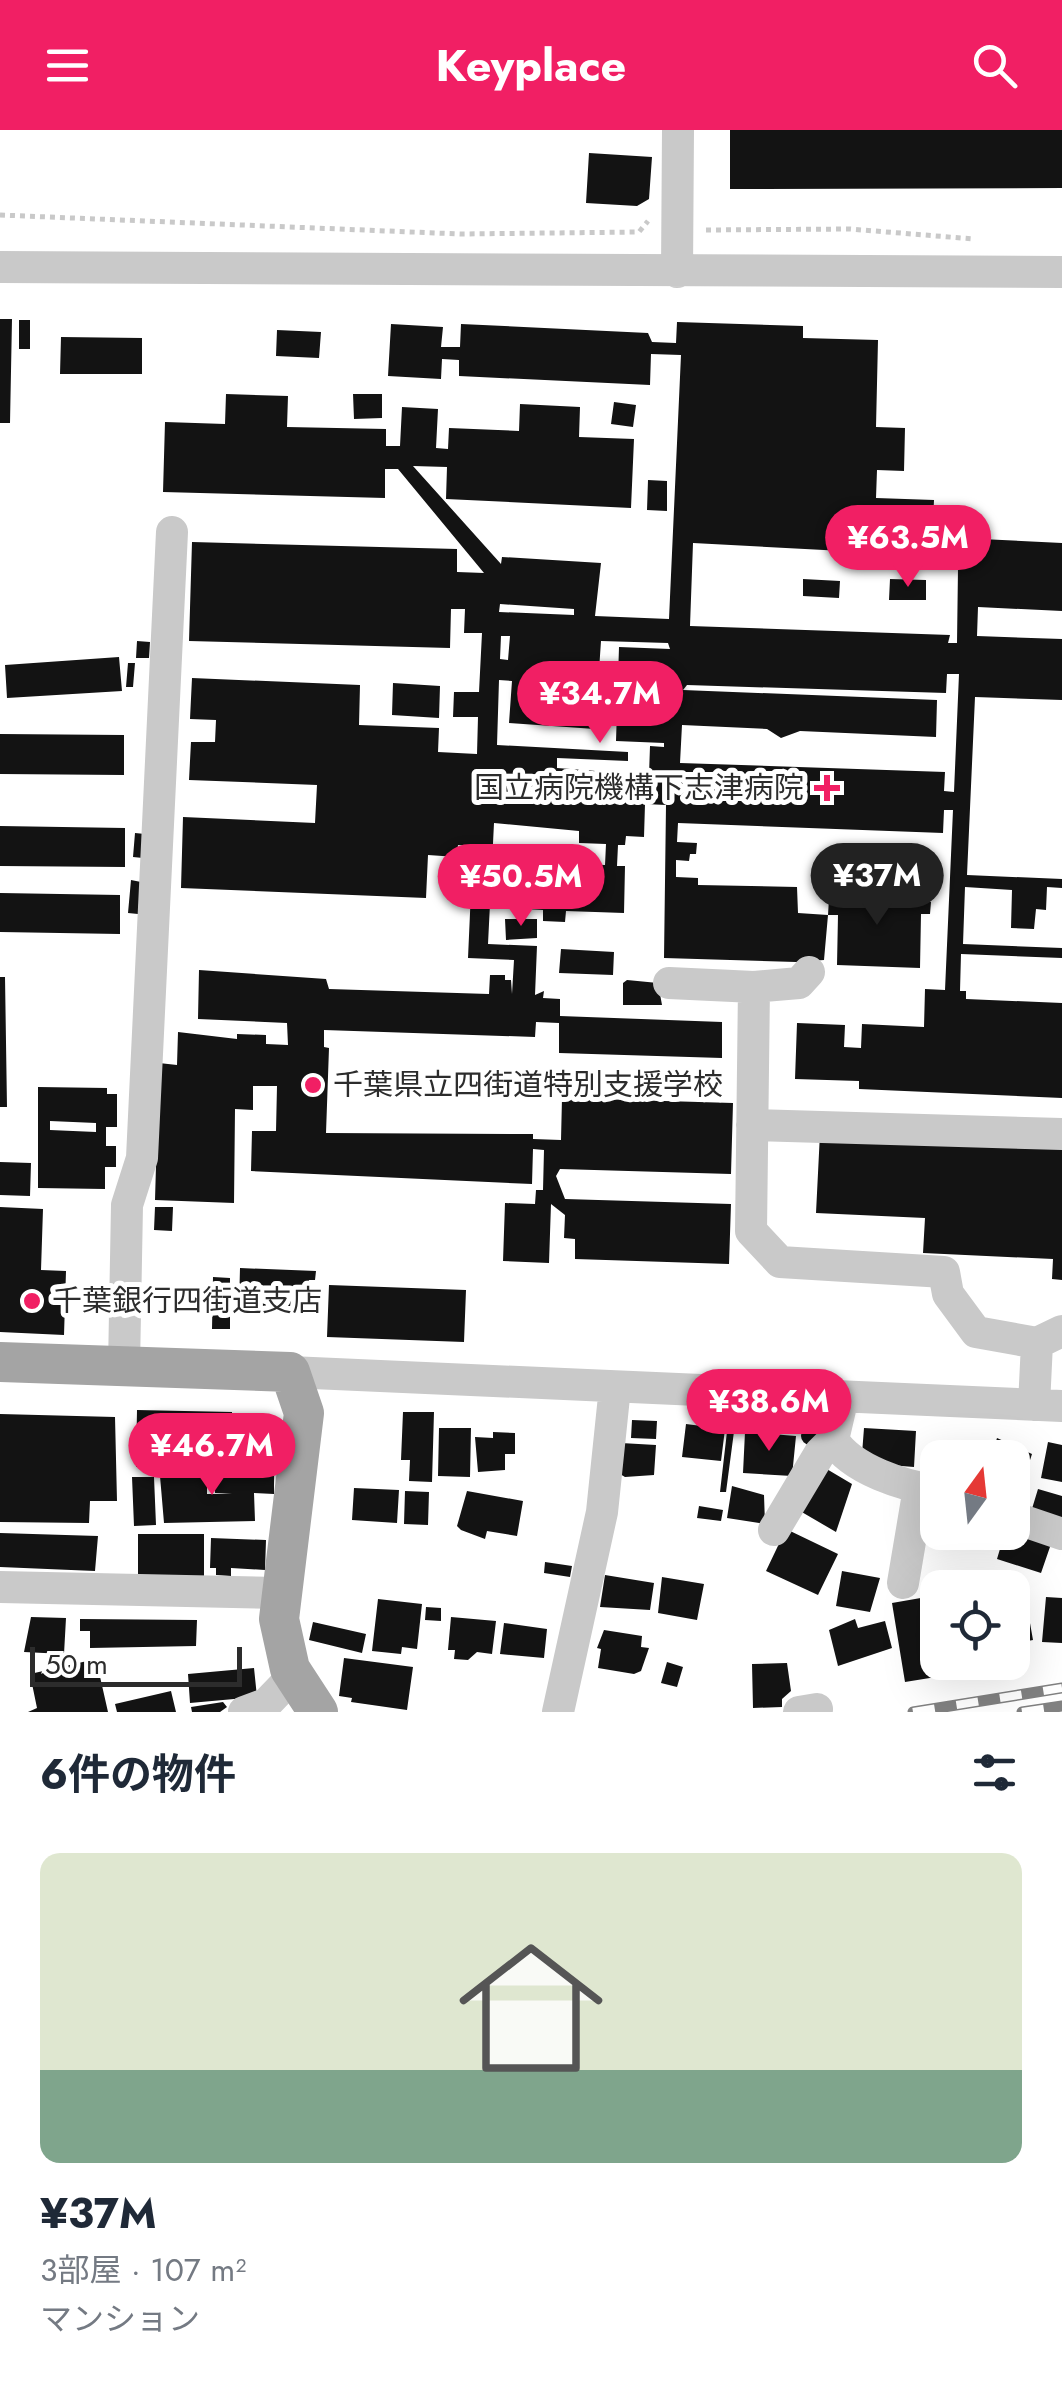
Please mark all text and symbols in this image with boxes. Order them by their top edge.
text: Keyplace [436,33,626,98]
icon: menu [40,38,95,93]
icon: search [967,38,1022,93]
pin: ¥63.5M [827,505,989,590]
text: ¥63.5M [847,514,969,560]
pin: ¥34.7M [519,661,681,746]
text: ¥34.7M [539,670,661,716]
place label: 国立病院機構下志津病院 [474,766,804,809]
marker: 国立病院機構下志津病院 [814,775,840,801]
pin: ¥37M [818,843,936,928]
pin: ¥50.5M [440,844,602,929]
text: ¥37M [833,852,921,898]
text: ¥50.5M [460,853,582,899]
place label: 千葉県立四街道特別支援学校 [333,1063,723,1106]
marker: 千葉県立四街道特別支援学校 [302,1074,324,1096]
place label: 千葉銀行四街道支店 [52,1279,322,1322]
marker: 千葉銀行四街道支店 [21,1290,43,1312]
pin: ¥38.6M [688,1369,850,1454]
text: ¥38.6M [708,1378,830,1424]
pin: ¥46.7M [131,1413,293,1498]
text: ¥46.7M [150,1422,274,1468]
north arrow [920,1440,1030,1550]
map controls [920,1440,1030,1680]
button: locate [920,1570,1030,1680]
scale bar [30,1642,242,1686]
text: 50 m [45,1644,108,1685]
text: 6件の物件 [40,1744,236,1805]
icon: filters [967,1745,1022,1800]
icon: home [441,1918,621,2098]
text: ¥37M [40,2183,156,2244]
text: 3部屋 · 107 m² [40,2247,246,2293]
text: マンション [40,2296,200,2342]

